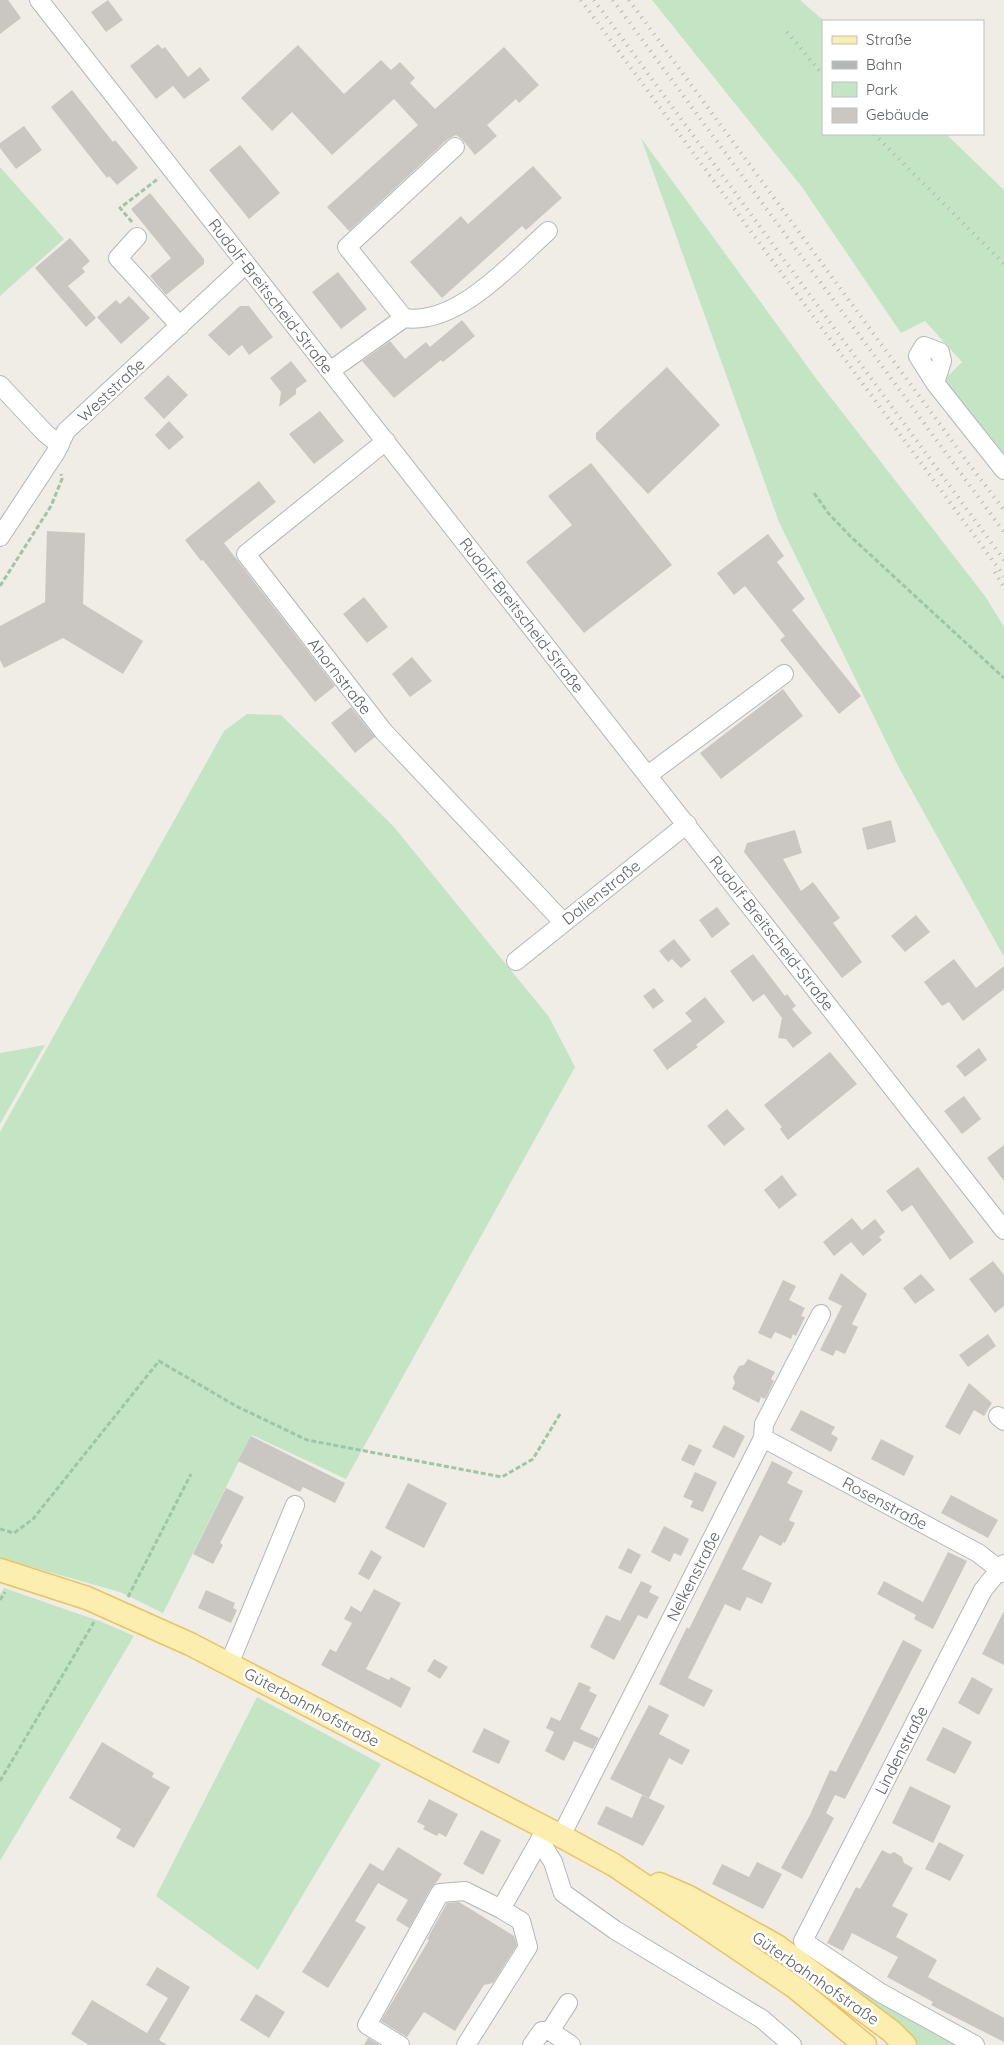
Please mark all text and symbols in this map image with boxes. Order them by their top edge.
legend [822,20,984,135]
text: Straße [866,30,912,49]
text: Bahn [866,55,902,74]
text: Park [866,80,898,99]
text: Gebäude [866,105,929,124]
street label: Rudolf-Breitscheid-Straße [204,214,338,378]
street label: Weststraße [73,354,149,426]
street label: Rudolf-Breitscheid-Straße [455,533,589,697]
street label: Ahornstraße [304,634,376,718]
street label: Rudolf-Breitscheid-Straße [705,851,839,1015]
street label: Dalienstraße [558,855,644,929]
street label: Rosenstraße [839,1472,931,1534]
street label: Nelkenstraße [662,1528,724,1624]
street label: Güterbahnhofstraße [241,1663,383,1751]
street label: Lindenstraße [870,1702,932,1798]
street label: Güterbahnhofstraße [749,1927,883,2029]

